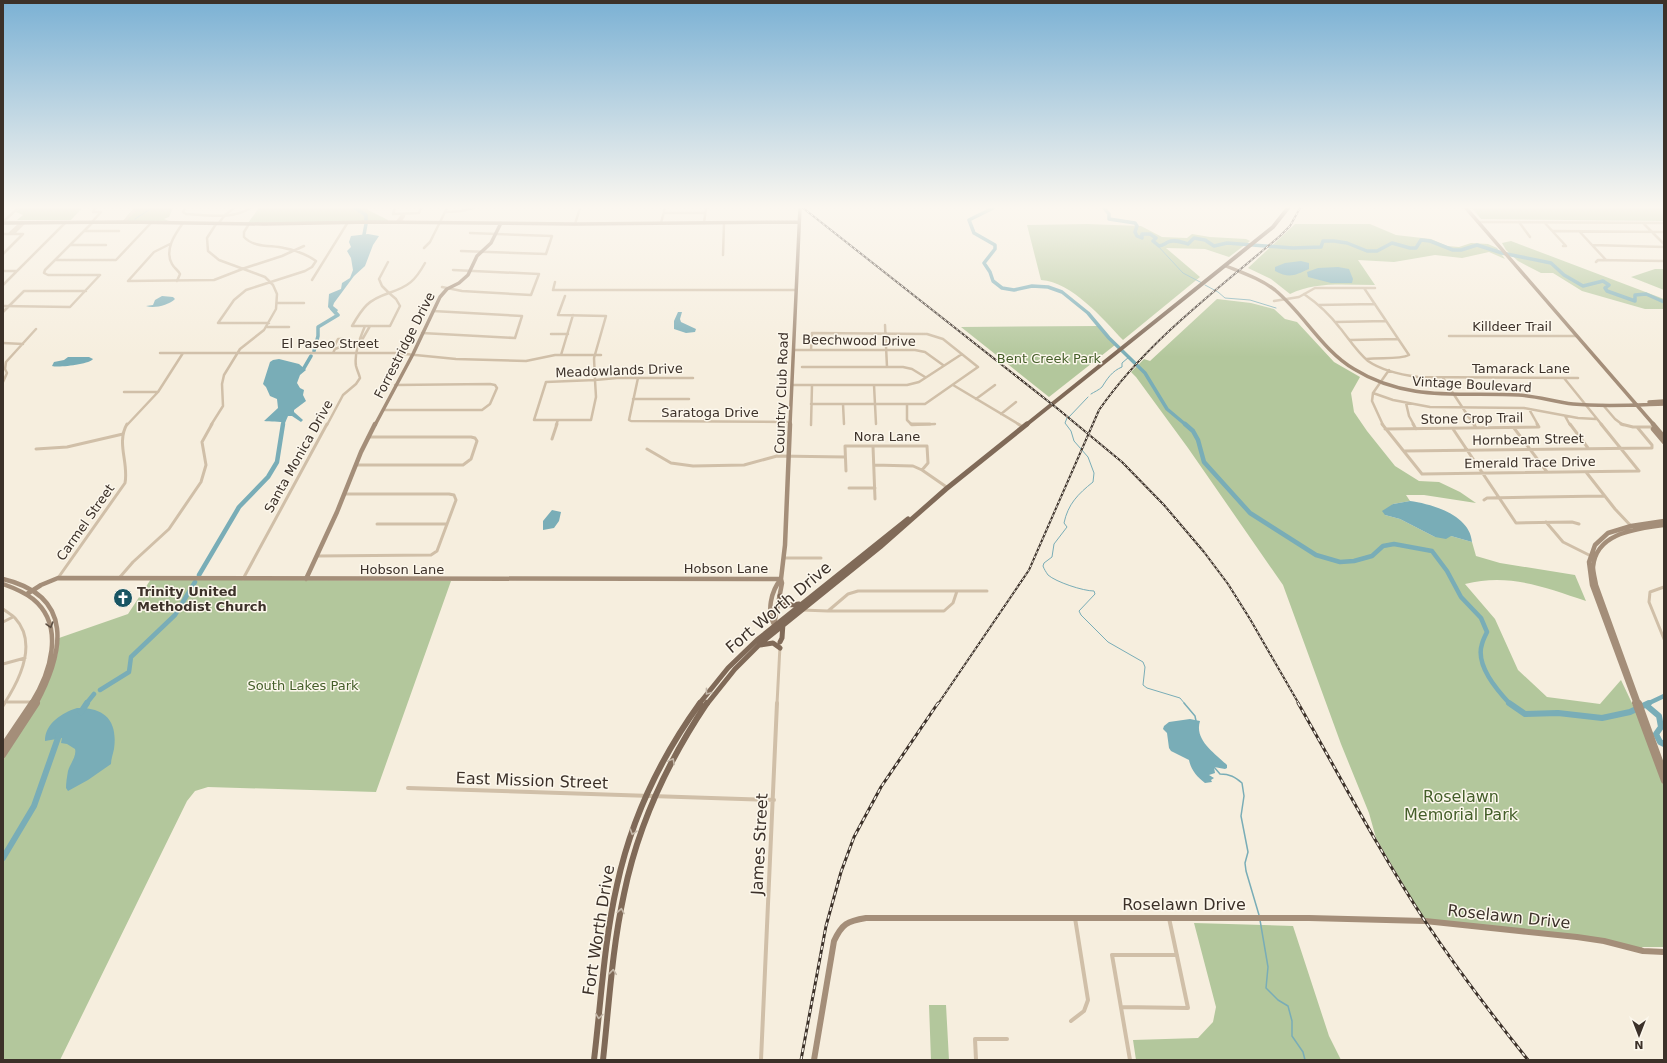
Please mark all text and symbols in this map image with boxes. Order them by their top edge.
street label: Forrestridge Drive [371,290,438,401]
street label: Killdeer Trail [1472,319,1552,334]
street label: Country Club Road [772,332,791,454]
street label: Beechwood Drive [802,332,916,349]
street label: El Paseo Street [281,336,379,351]
park label: Bent Creek Park [997,351,1102,366]
street label: Meadowlands Drive [555,361,683,380]
street label: Tamarack Lane [1471,361,1570,376]
street label: Vintage Boulevard [1412,374,1532,395]
street label: Santa Monica Drive [261,397,336,515]
street label: Saratoga Drive [661,405,759,420]
street label: Stone Crop Trail [1421,410,1523,427]
street label: Nora Lane [854,429,920,444]
street label: Hornbeam Street [1472,431,1584,448]
street label: Emerald Trace Drive [1464,454,1596,471]
street label: Carmel Street [53,481,117,563]
street label: Fort Worth Drive [722,558,835,657]
street label: Hobson Lane [684,561,768,576]
street label: Hobson Lane [360,562,444,577]
place label: Trinity United Methodist Church [137,584,267,614]
church icon: Trinity United Methodist Church [112,587,134,609]
one-way arrow [45,621,53,628]
park label: South Lakes Park [247,678,359,693]
one-way arrow [705,688,712,695]
one-way arrow [668,757,675,765]
street label: East Mission Street [455,768,609,793]
park label: Roselawn Memorial Park [1404,787,1519,824]
street label: James Street [747,793,772,896]
one-way arrow [629,828,638,835]
street label: Fort Worth Drive [579,864,618,997]
street label: Roselawn Drive [1122,895,1246,914]
street label: Roselawn Drive [1446,901,1571,932]
one-way arrow [616,908,625,914]
one-way arrow [608,969,617,975]
one-way arrow [595,1013,604,1019]
north arrow [1619,1015,1659,1055]
text: N [1634,1038,1644,1051]

